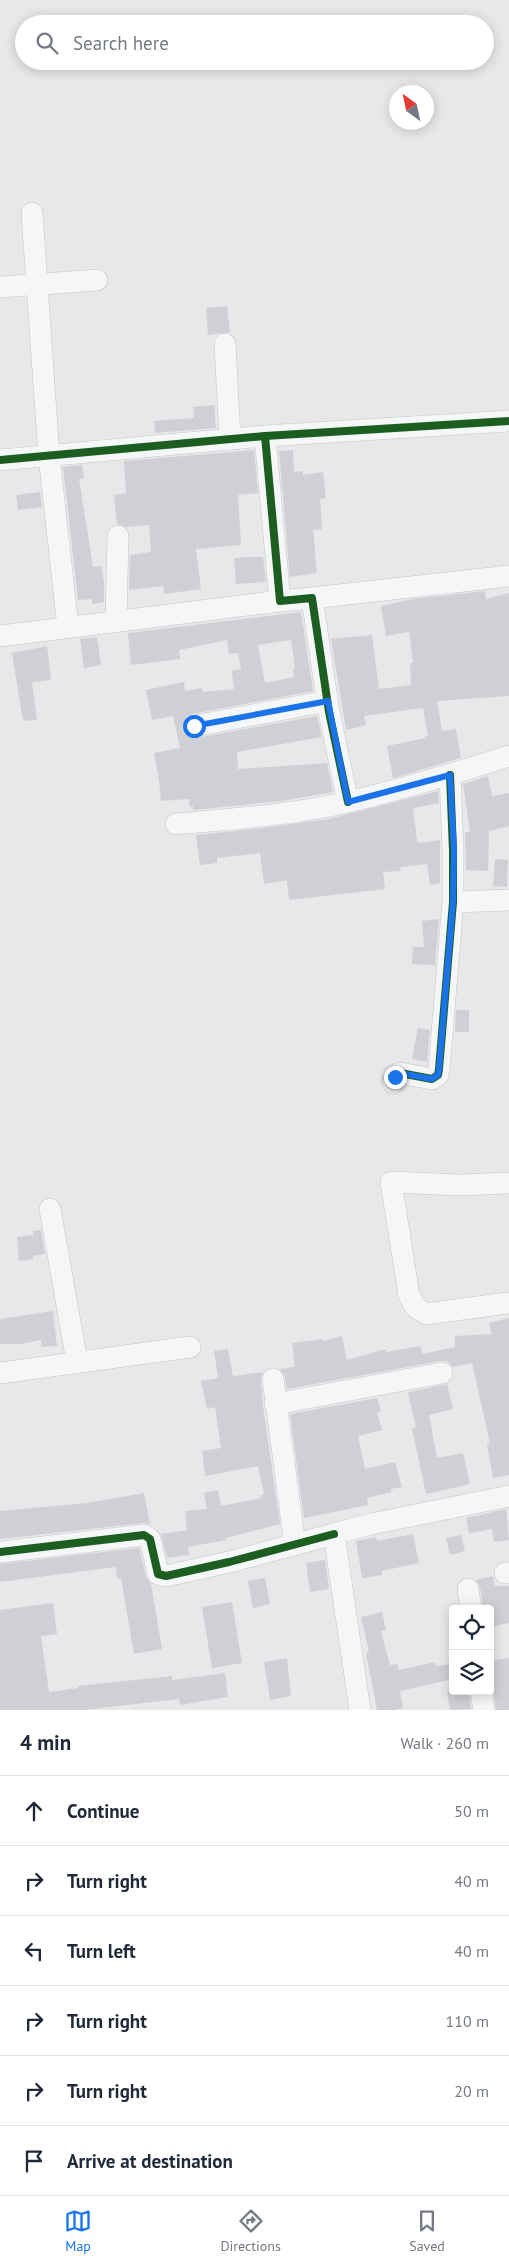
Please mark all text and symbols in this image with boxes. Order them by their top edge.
search box [15,15,494,70]
icon: search [33,29,61,57]
text: Search here [73,31,169,55]
north arrow [389,85,434,130]
route start [183,715,206,738]
route end [384,1066,407,1089]
map controls [449,1605,494,1695]
button: locate [449,1605,494,1650]
button: layers [449,1650,494,1695]
text: 4 min [20,1729,71,1756]
text: Walk · 260 m [400,1733,489,1753]
icon: ahead [20,1797,48,1825]
text: Continue [67,1799,139,1823]
text: 50 m [454,1801,489,1821]
icon: right [20,1867,48,1895]
text: Turn right [67,1869,147,1893]
text: 40 m [454,1871,489,1891]
icon: left [20,1937,48,1965]
text: Turn left [67,1939,136,1963]
text: 40 m [454,1941,489,1961]
icon: right [20,2007,48,2035]
text: Turn right [67,2009,147,2033]
text: 110 m [446,2011,489,2031]
icon: right [20,2077,48,2105]
text: Turn right [67,2079,147,2103]
text: 20 m [454,2081,489,2101]
icon: arrive [20,2147,48,2175]
text: Arrive at destination [67,2149,233,2173]
tab: Map [64,2207,92,2255]
tab: Directions [220,2207,281,2255]
tab: Saved [409,2207,445,2255]

